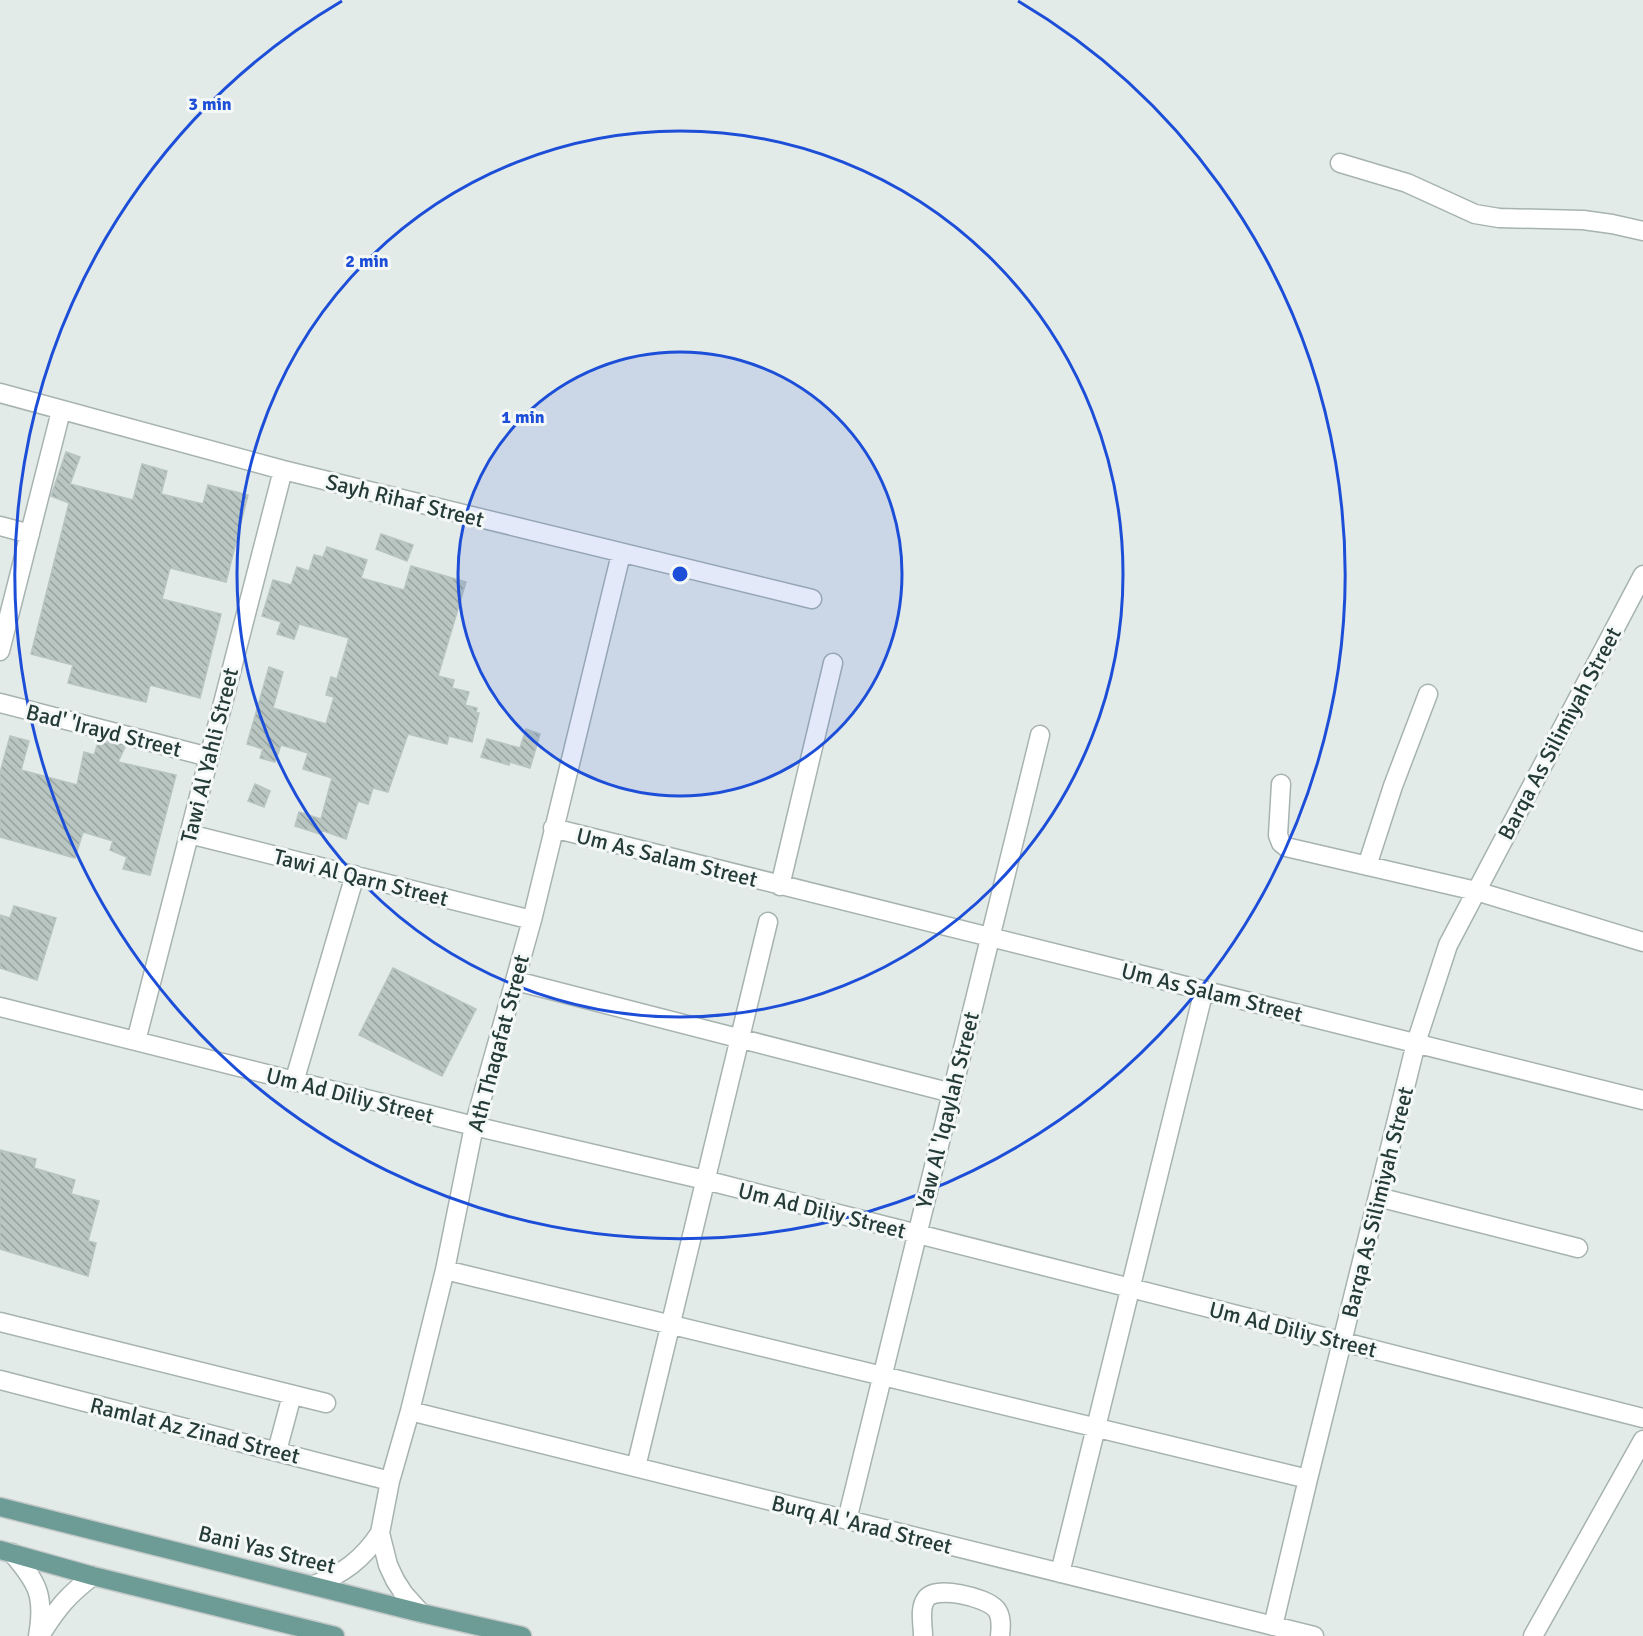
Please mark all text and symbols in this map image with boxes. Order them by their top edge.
text: 3 min [188,93,232,115]
text: 2 min [345,250,389,272]
text: 1 min [501,406,545,428]
street label: Sayh Rihaf Street [323,468,487,533]
centre of rings [670,564,690,584]
street label: Barqa As Silimiyah Street [1492,622,1627,844]
street label: Tawi Al Yahli Street [175,665,244,845]
street label: Bad' 'Irayd Street [23,698,185,763]
street label: Um As Salam Street [574,822,761,893]
street label: Tawi Al Qarn Street [271,843,451,912]
street label: Ath Thaqafat Street [462,951,535,1135]
street label: Um As Salam Street [1119,957,1306,1028]
street label: Yaw Al 'Iqaylah Street [910,1009,985,1211]
street label: Um Ad Diliy Street [263,1062,437,1129]
street label: Barqa As Silimiyah Street [1336,1084,1419,1320]
street label: Um Ad Diliy Street [735,1177,909,1244]
street label: Um Ad Diliy Street [1206,1296,1380,1363]
street label: Ramlat Az Zinad Street [87,1391,303,1470]
street label: Burq Al 'Arad Street [769,1489,955,1560]
street label: Bani Yas Street [196,1519,338,1580]

